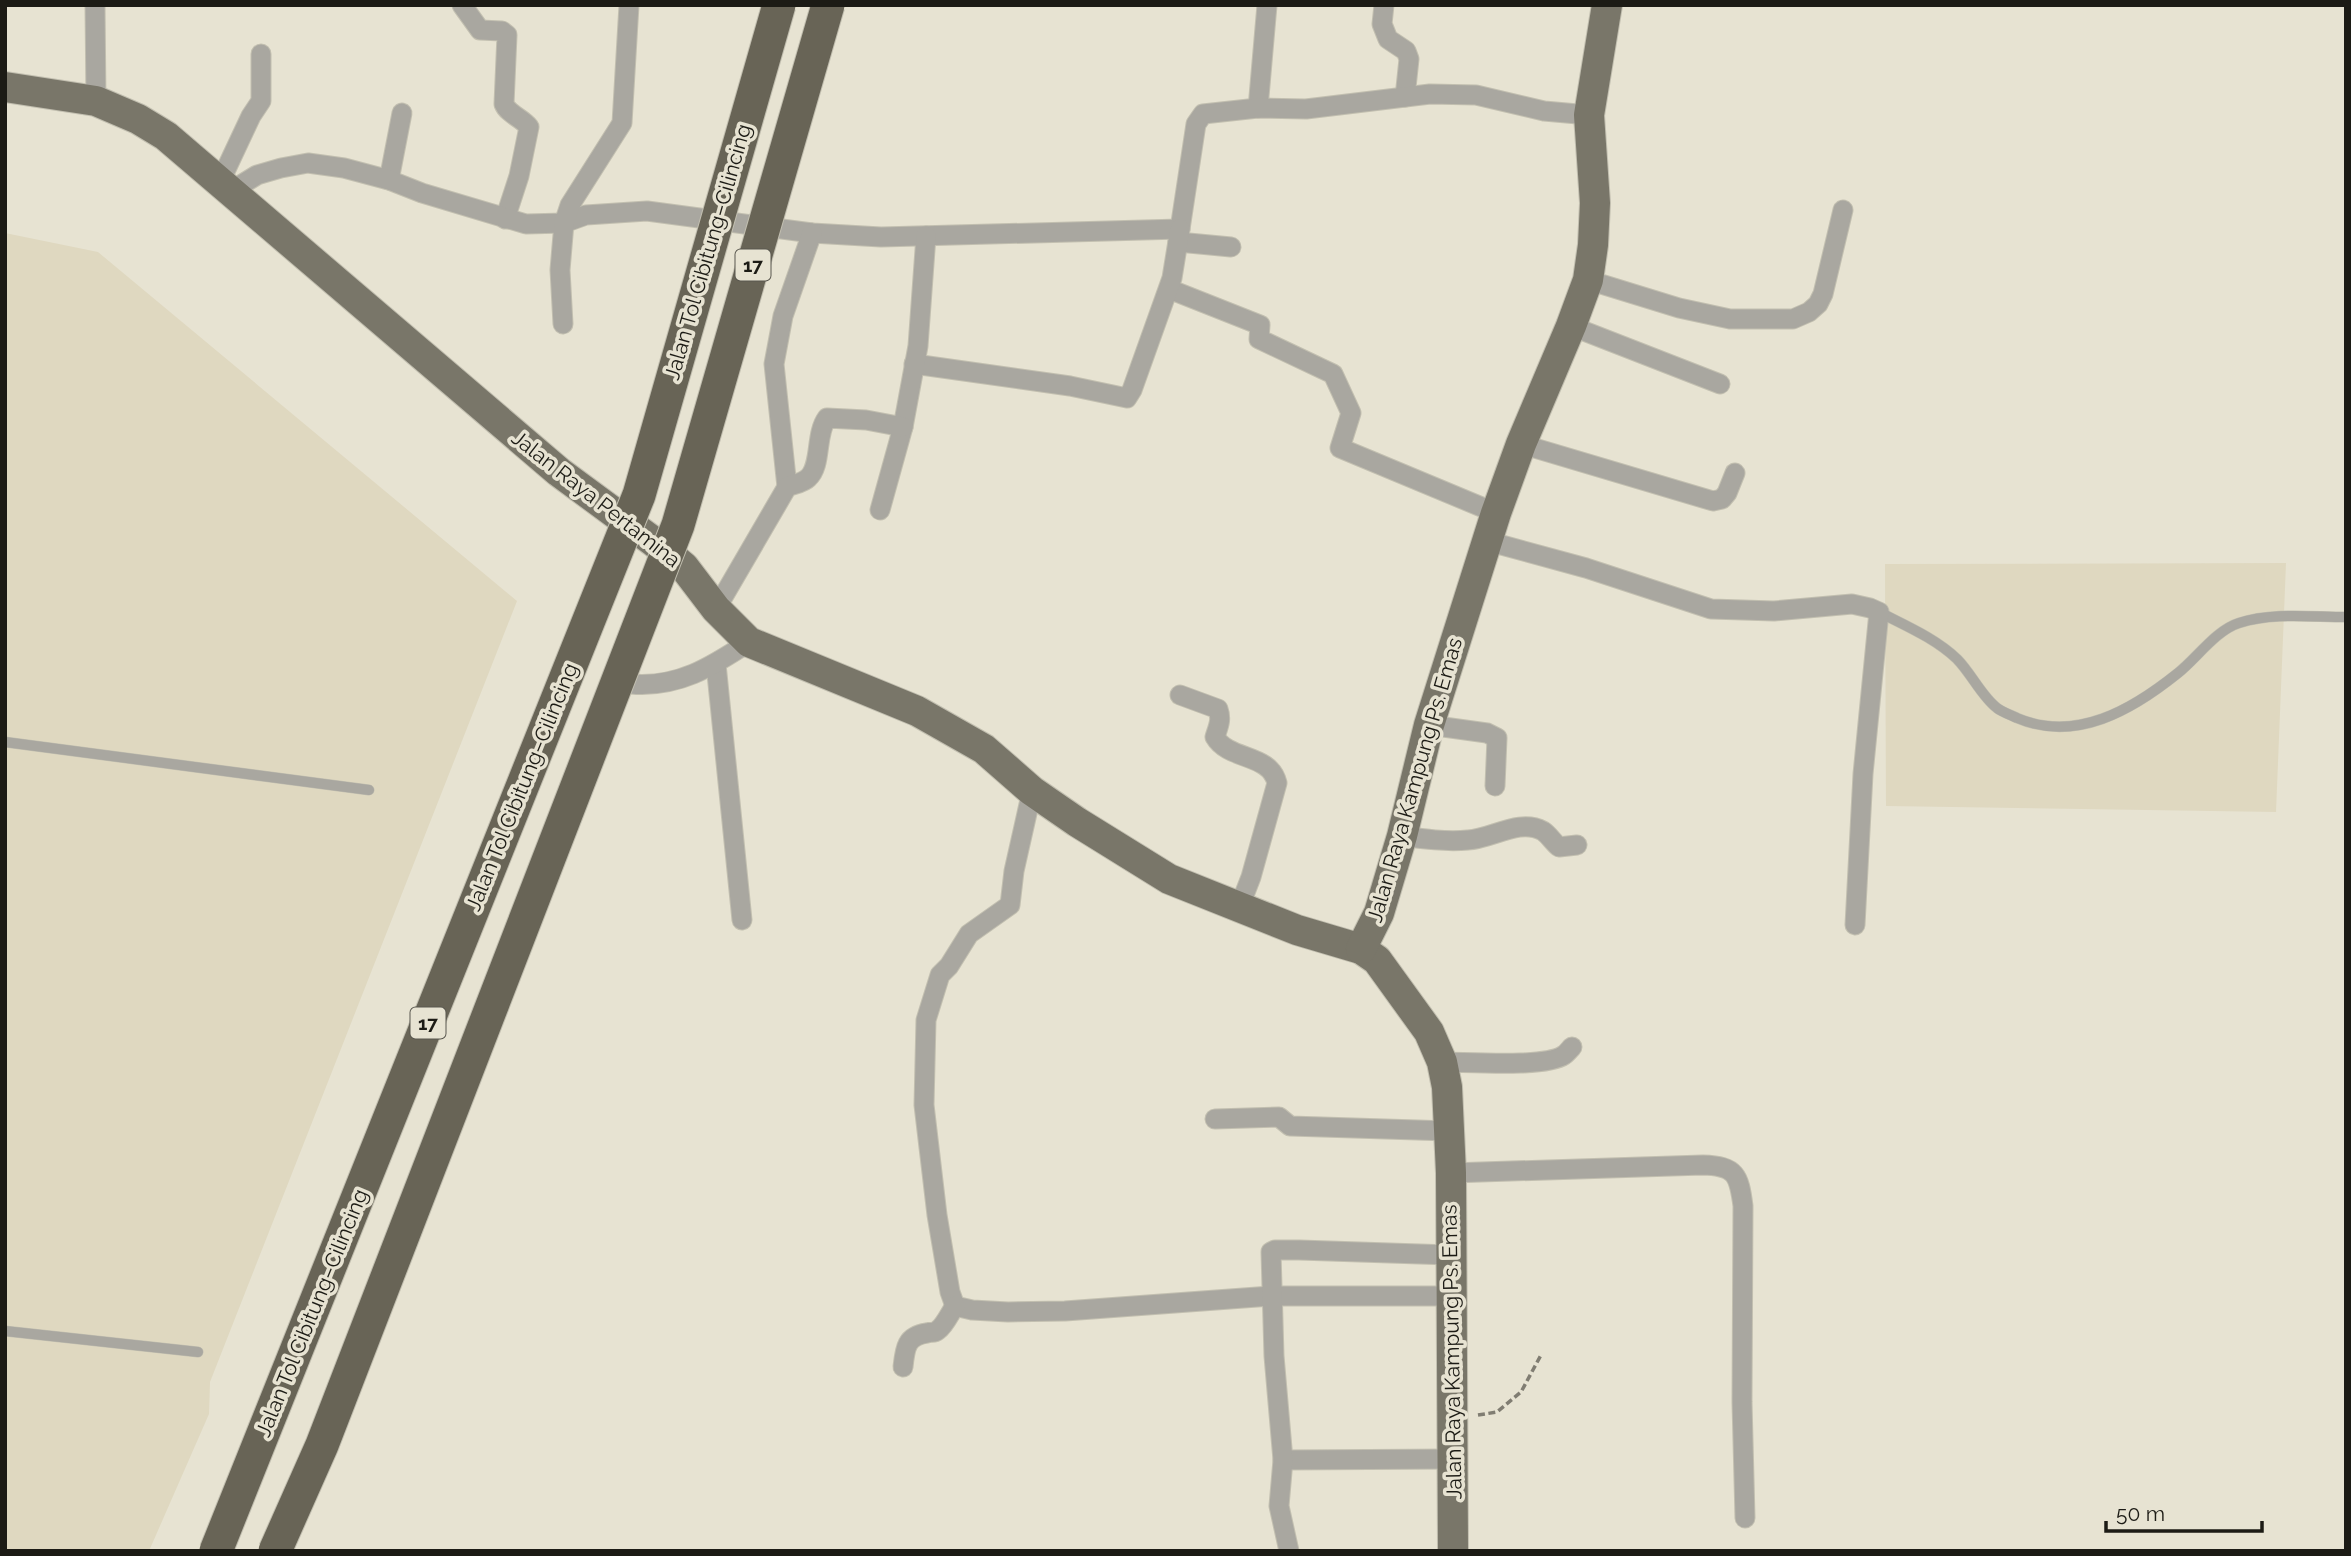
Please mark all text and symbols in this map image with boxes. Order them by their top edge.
street label: Jalan Tol Cibitung–Cilincing [659,121,756,383]
road number: 17 [736,249,770,280]
street label: Jalan Raya Pertamina [507,425,686,572]
street label: Jalan Raya Kampung Ps. Emas [1362,635,1467,925]
street label: Jalan Tol Cibitung–Cilincing [460,659,583,914]
road number: 17 [410,1007,446,1038]
street label: Jalan Tol Cibitung–Cilincing [250,1185,373,1440]
street label: Jalan Raya Kampung Ps. Emas [1436,1204,1467,1500]
scale bar [2106,1490,2262,1534]
text: 50 m [2116,1501,2165,1526]

